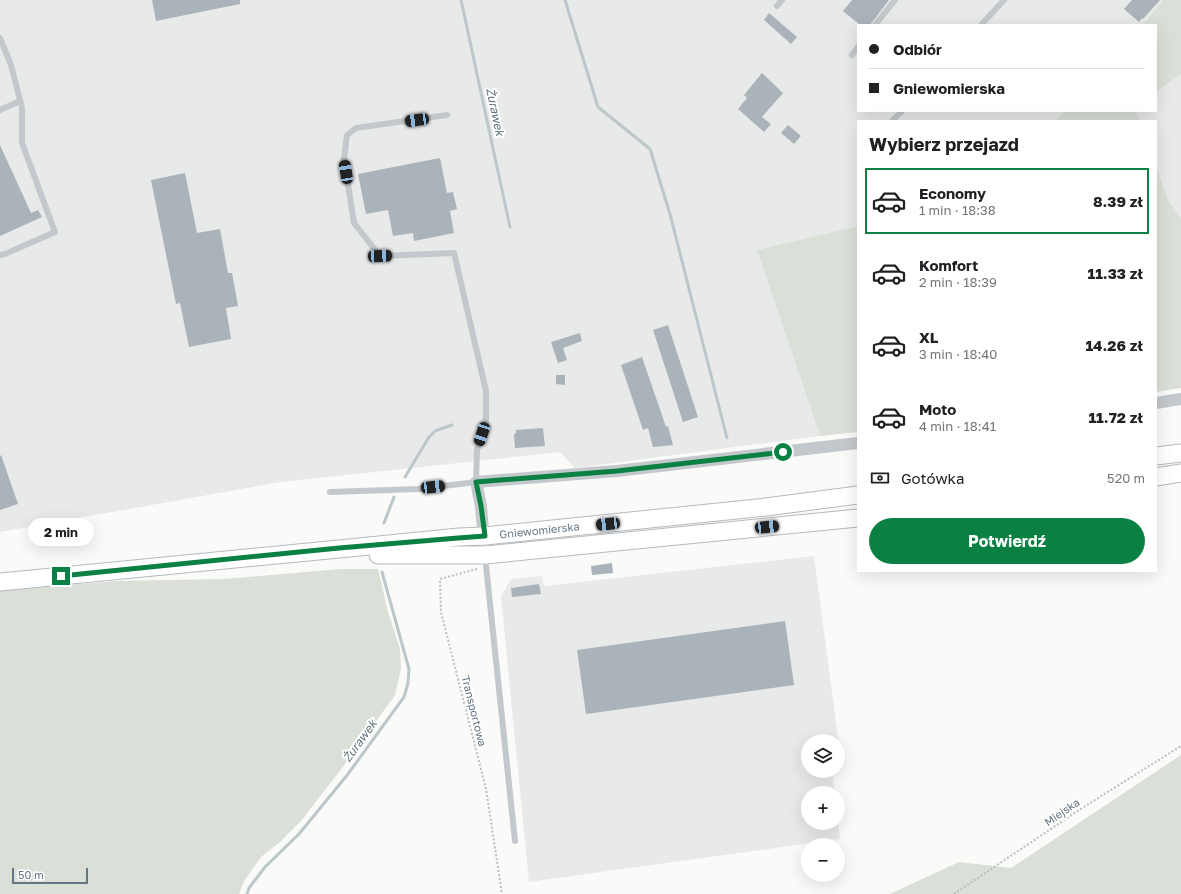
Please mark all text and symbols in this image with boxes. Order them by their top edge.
text: Odbiór [893,40,942,58]
text: Gniewomierska [893,79,1005,97]
water label: Żurawek [483,86,508,139]
car [404,112,430,128]
text: Wybierz przejazd [869,133,1019,155]
car [338,159,354,185]
icon: car [871,183,907,219]
text: Economy [919,184,986,202]
text: 8.39 zł [1093,192,1143,210]
text: 1 min · 18:38 [919,202,996,218]
car [368,250,392,262]
icon: car [871,255,907,291]
text: Komfort [919,256,978,274]
text: 11.33 zł [1087,264,1143,282]
text: 2 min · 18:39 [919,274,997,290]
icon: car [871,327,907,363]
text: XL [919,328,938,346]
text: 14.26 zł [1085,336,1143,354]
text: 3 min · 18:40 [919,346,997,362]
icon: car [871,399,907,435]
text: Moto [919,400,956,418]
text: 11.72 zł [1088,408,1143,426]
text: 4 min · 18:41 [919,418,996,434]
car [473,421,491,447]
route start [774,443,792,461]
icon: cash [869,467,891,489]
text: Gotówka [901,469,964,487]
text: 520 m [1107,470,1145,486]
car [420,480,446,494]
car [595,517,621,531]
callout: 2 min [28,518,94,546]
button: Potwierdź [869,518,1145,564]
street label: Gniewomierska [499,519,580,540]
car [754,520,780,534]
text: 2 min [44,524,78,540]
route end [52,567,70,585]
street label: Transportowa [459,674,490,748]
water label: Żurawek [339,716,381,765]
map controls [801,734,845,882]
button: layers [801,734,845,778]
button: + [801,786,845,830]
street label: Miejska [1042,795,1082,828]
button: − [801,838,845,882]
scale bar [12,866,88,885]
text: 50 m [18,868,44,881]

